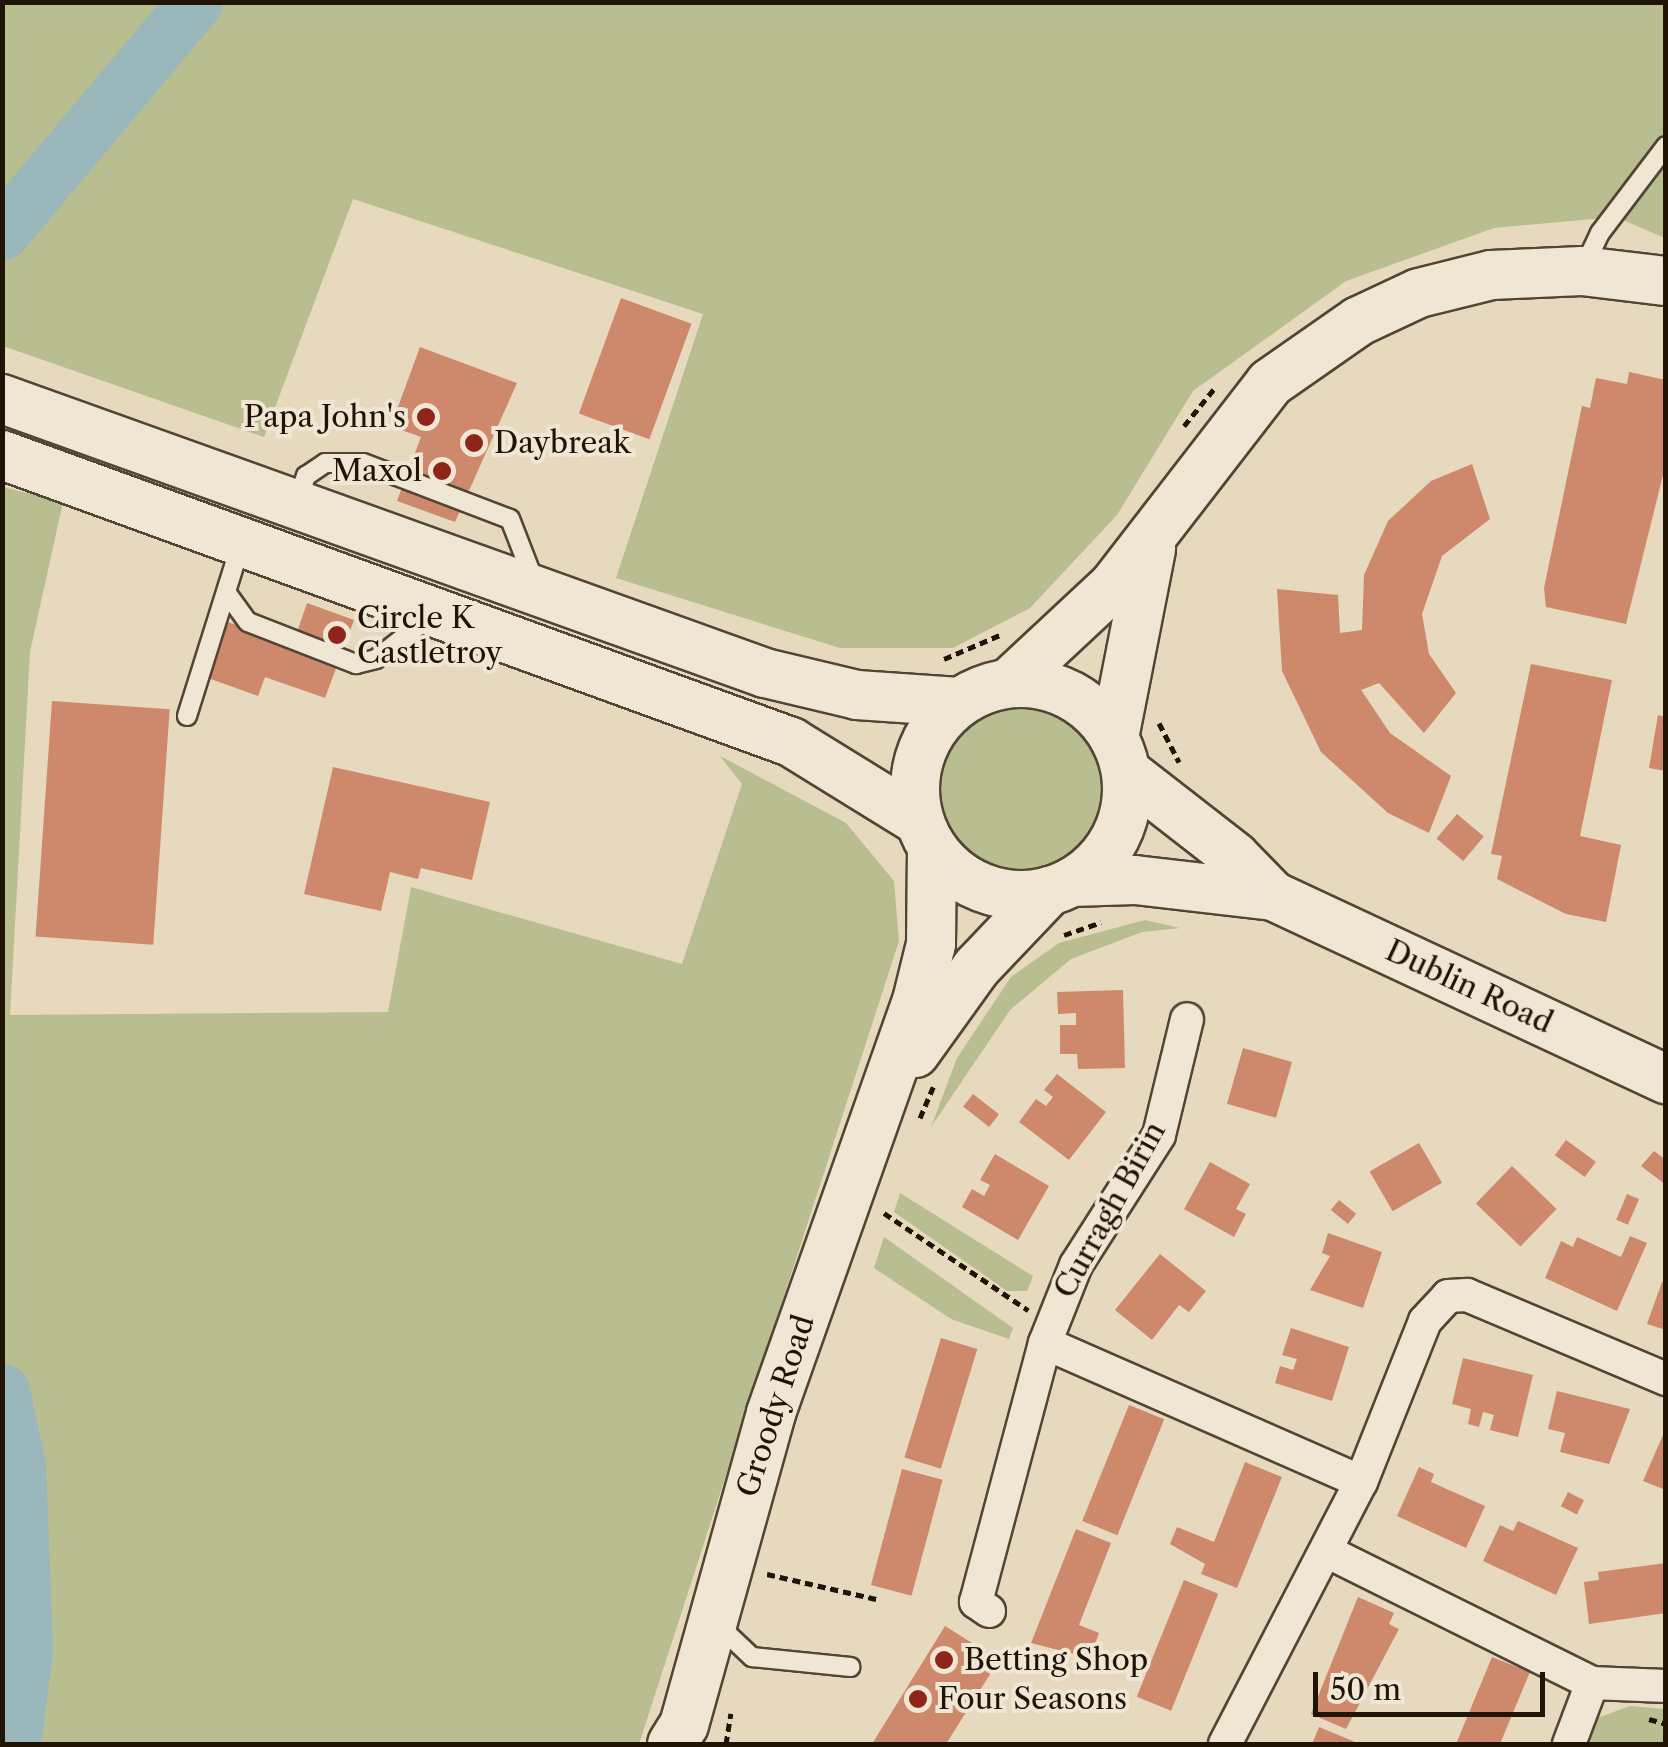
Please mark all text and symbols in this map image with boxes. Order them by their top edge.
place label: Papa John's [243,399,406,435]
marker: Papa John's [415,406,437,428]
place label: Daybreak [494,425,630,461]
marker: Daybreak [463,432,485,454]
place label: Maxol [332,453,422,489]
marker: Maxol [431,460,453,482]
place label: Circle K Castletroy [357,600,502,670]
marker: Circle K Castletroy [326,624,348,646]
street label: Dublin Road [1380,933,1558,1041]
street label: Curragh Birin [1047,1116,1173,1304]
street label: Groody Road [730,1310,822,1502]
place label: Betting Shop [964,1642,1148,1678]
marker: Betting Shop [933,1649,955,1671]
scale bar [1318,1652,1550,1714]
text: 50 m [1330,1671,1401,1708]
place label: Four Seasons [938,1681,1128,1717]
marker: Four Seasons [907,1688,929,1710]

